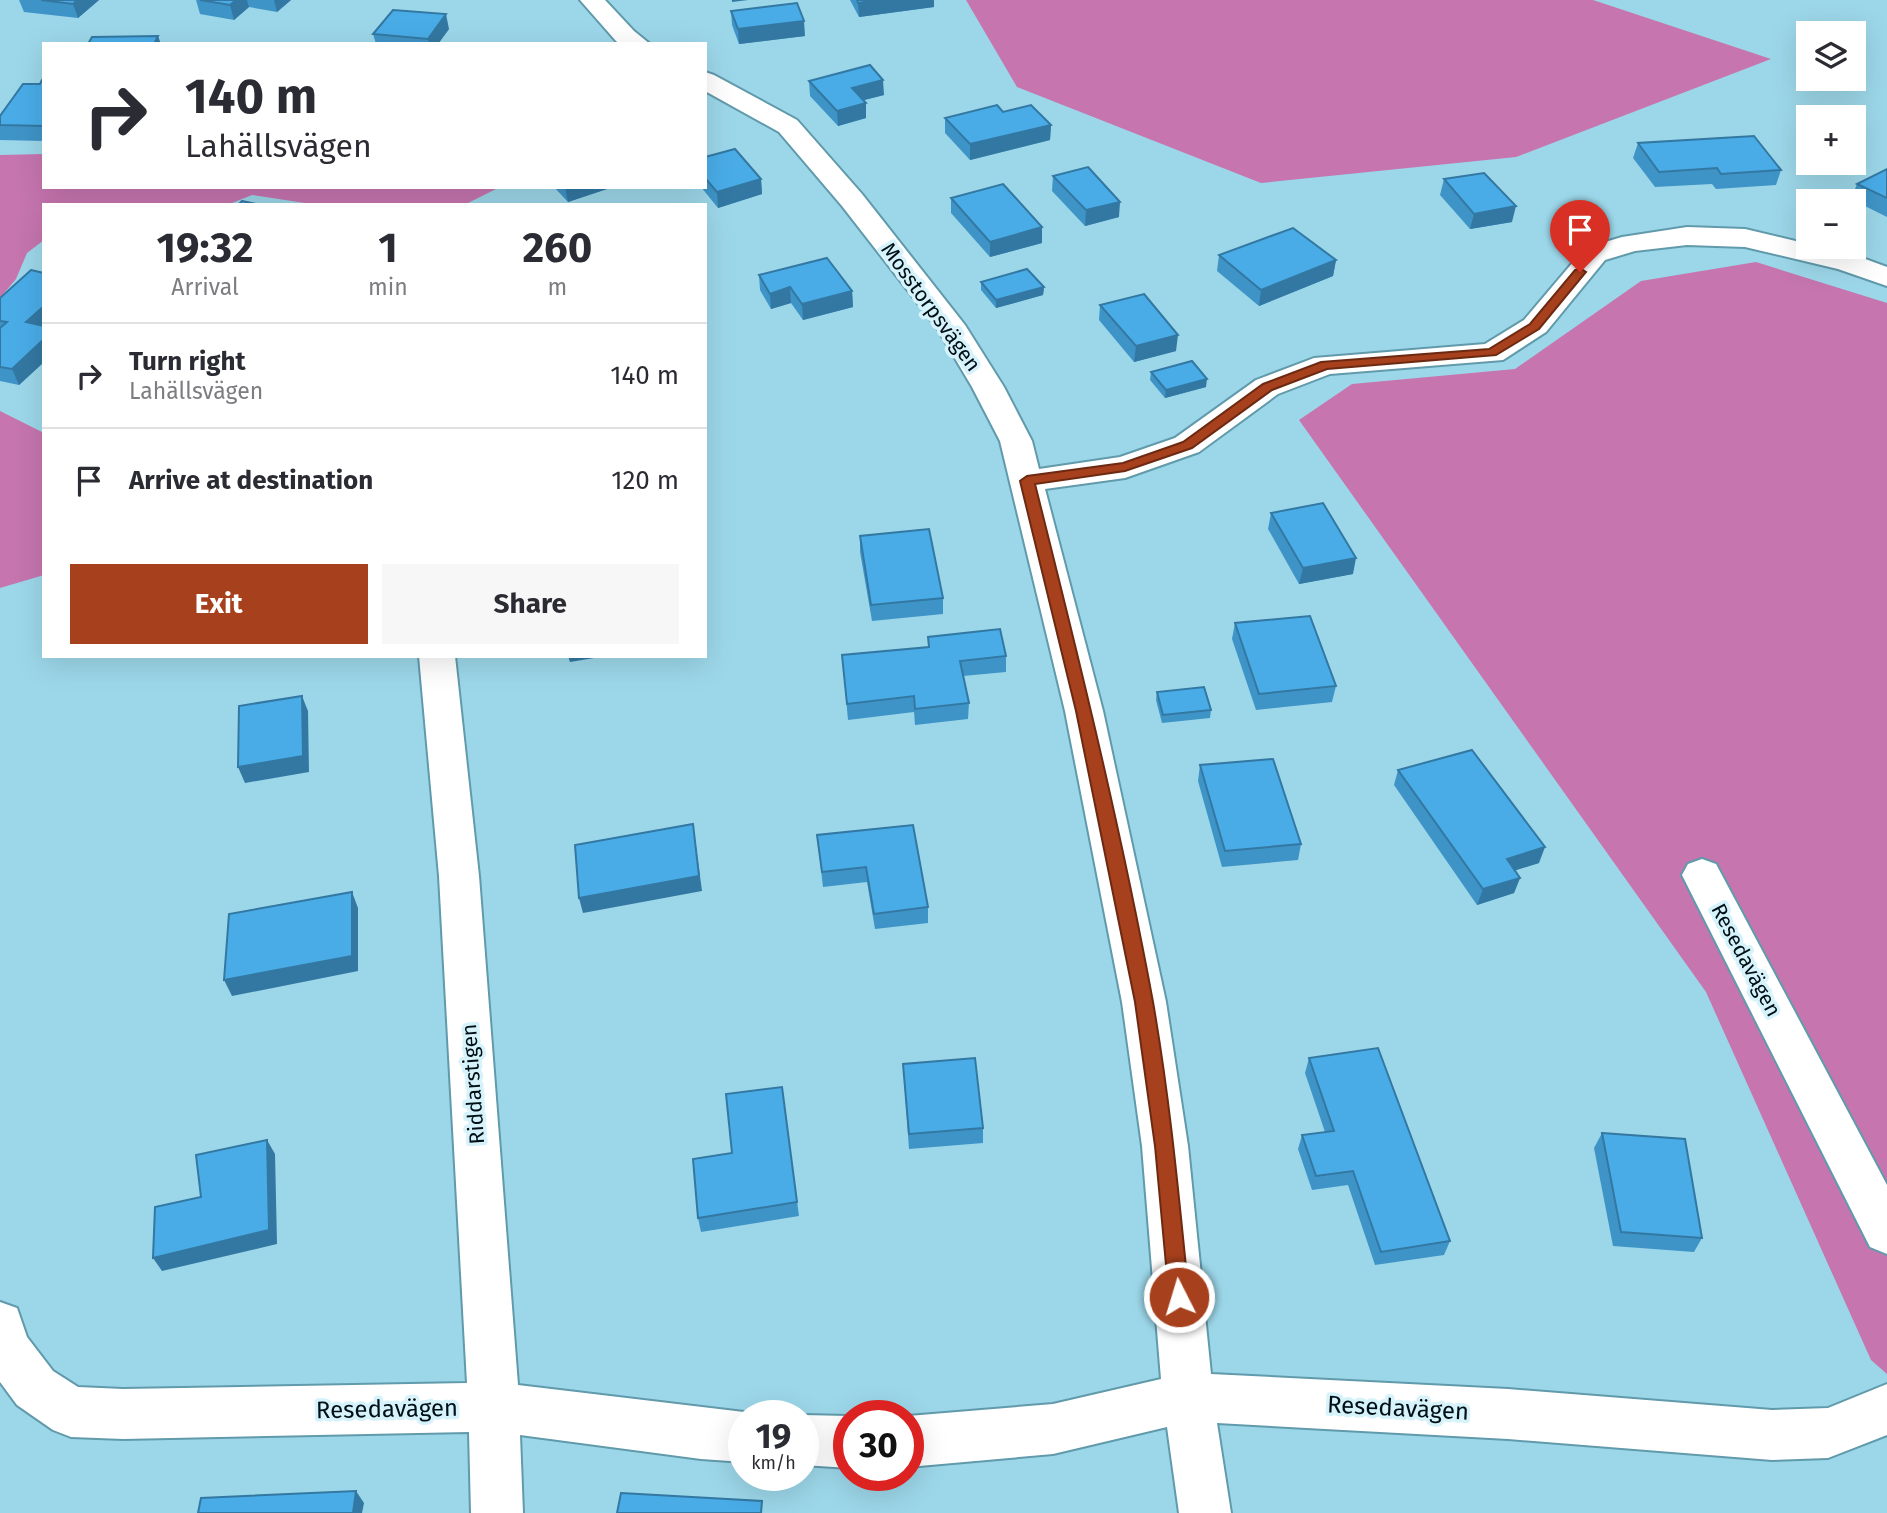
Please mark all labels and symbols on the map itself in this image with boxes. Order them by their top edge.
pin [1550,200,1610,272]
street label: Mosstorpsvägen [875,237,987,377]
street label: Resedavägen [1705,899,1787,1021]
street label: Riddarstigen [456,1023,490,1145]
position arrow [1142,1260,1216,1334]
street label: Resedavägen [1326,1390,1470,1426]
street label: Resedavägen [316,1394,458,1424]
speed limit sign: 30 [833,1400,924,1491]

